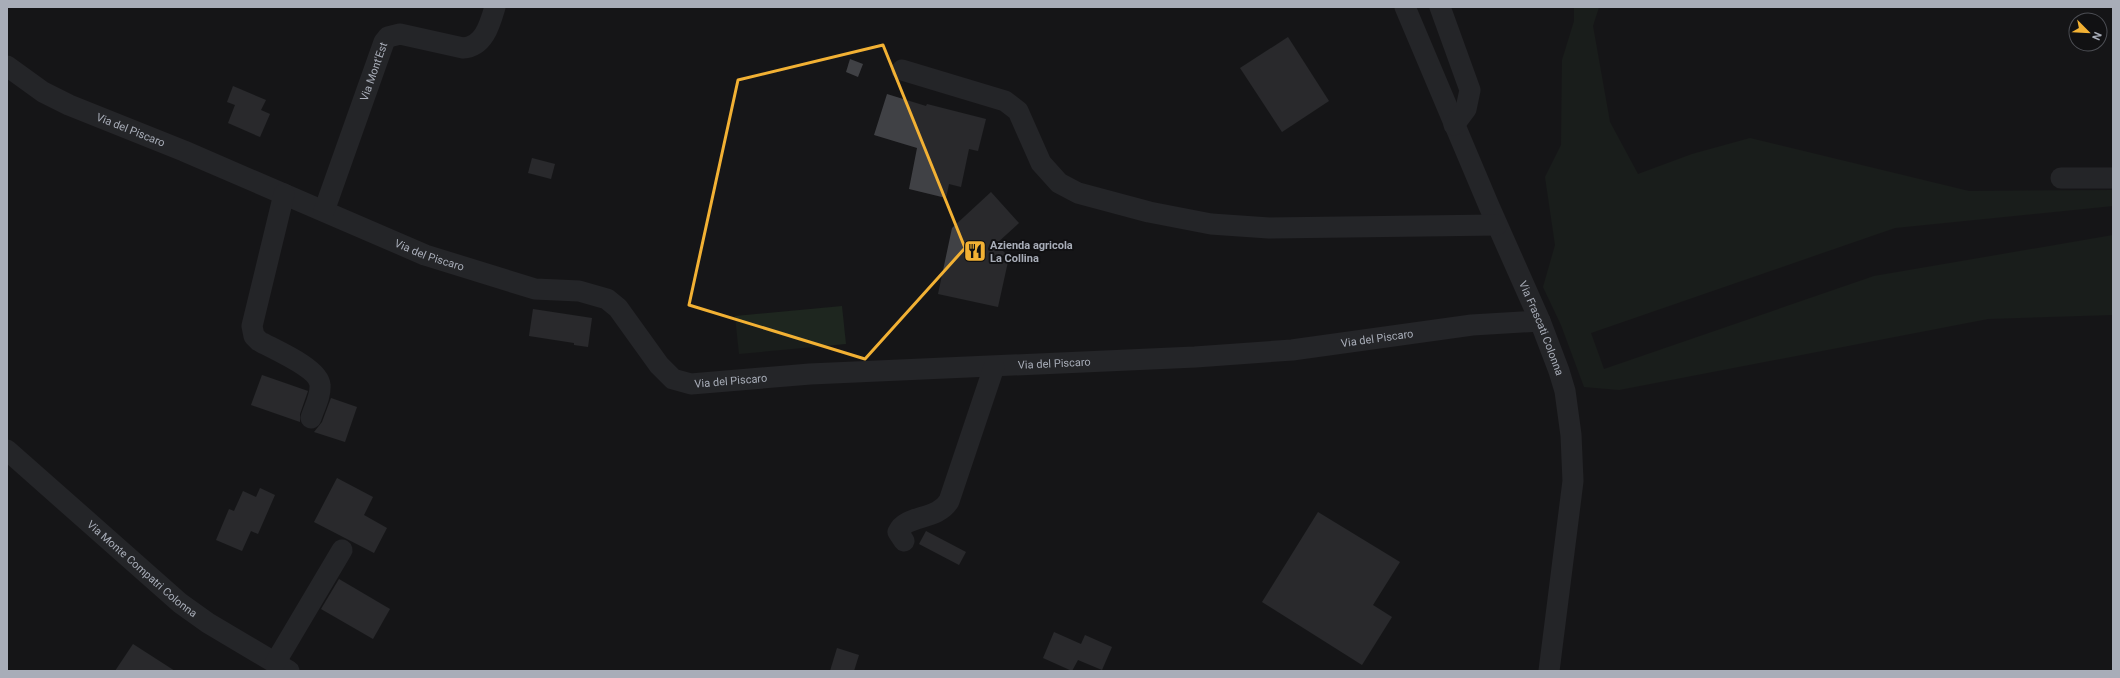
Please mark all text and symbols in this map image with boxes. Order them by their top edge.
north arrow [2068,12,2108,52]
text: N [2089,30,2104,42]
street label: Via Mont'Est [358,40,391,103]
street label: Via del Piscaro [94,111,167,150]
street label: Via del Piscaro [393,237,466,274]
restaurant icon: Azienda agricola La Collina [962,238,988,264]
place label: Azienda agricola La Collina [990,239,1073,265]
street label: Via Frascati Colonna [1516,279,1566,377]
street label: Via del Piscaro [1340,327,1414,350]
street label: Via del Piscaro [1018,356,1091,372]
street label: Via del Piscaro [694,372,768,391]
street label: Via Monte Compatri Colonna [84,518,199,620]

